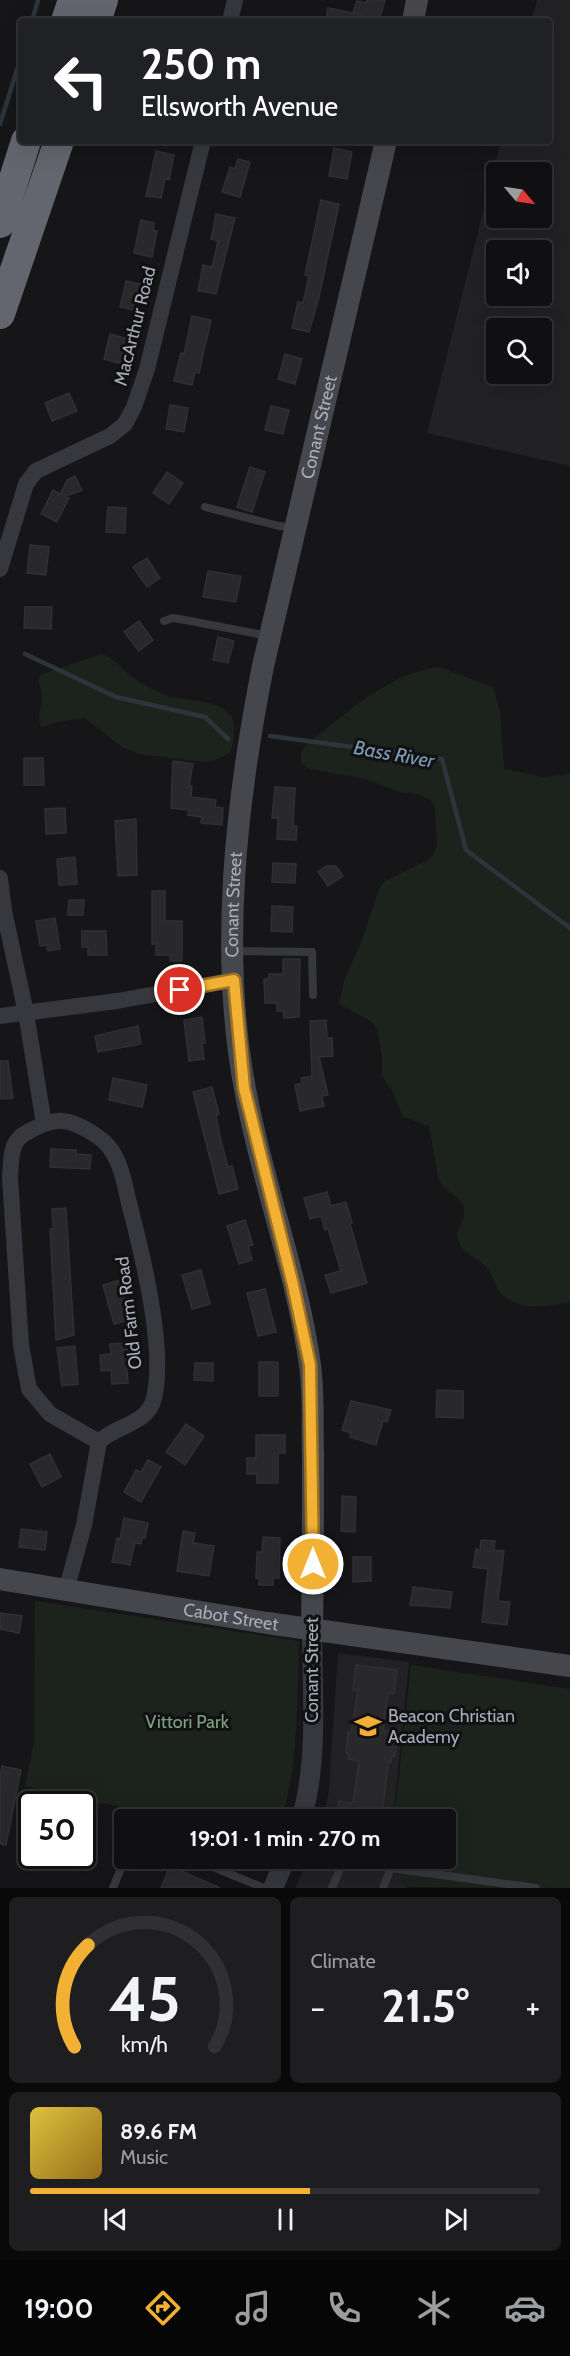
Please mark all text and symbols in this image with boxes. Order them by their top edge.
text: 250 m [141,38,261,90]
icon: left [42,42,120,120]
text: Ellsworth Avenue [141,90,338,123]
north arrow [486,162,552,228]
map controls [486,162,552,384]
button: sound [486,240,552,306]
street label: MacArthur Road [110,264,160,388]
button: search [486,318,552,384]
street label: Conant Street [296,373,342,481]
water label: Bass River [352,735,437,773]
street label: Conant Street [221,851,247,958]
pin [154,964,205,1015]
icon: arrive [163,973,196,1006]
street label: Old Farm Road [111,1255,147,1371]
position arrow [281,1532,345,1596]
street label: Cabot Street [182,1598,280,1635]
street label: Conant Street [301,1617,323,1723]
place label: Beacon Christian Academy [388,1705,515,1748]
park label: Vittori Park [145,1711,230,1733]
school or university icon: Beacon Christian Academy [353,1711,383,1741]
speed limit sign: 50 [18,1791,96,1869]
text: 19:01 · 1 min · 270 m [190,1825,380,1852]
text: Climate [311,1949,376,1973]
text: 45 [109,1961,181,2037]
text: 21.5° [381,1979,469,2033]
text: − [311,1987,325,2027]
text: + [525,1987,540,2027]
text: km/h [121,2031,168,2057]
text: 89.6 FM [120,2118,197,2145]
text: Music [120,2145,168,2169]
icon: previous [99,2203,132,2236]
icon: pause [269,2203,302,2236]
icon: next [439,2203,472,2236]
icon: directions [142,2287,184,2329]
icon: music [232,2287,274,2329]
icon: phone [323,2287,365,2329]
icon: climate [413,2287,455,2329]
icon: car [504,2287,546,2329]
text: 19:00 [24,2292,93,2325]

